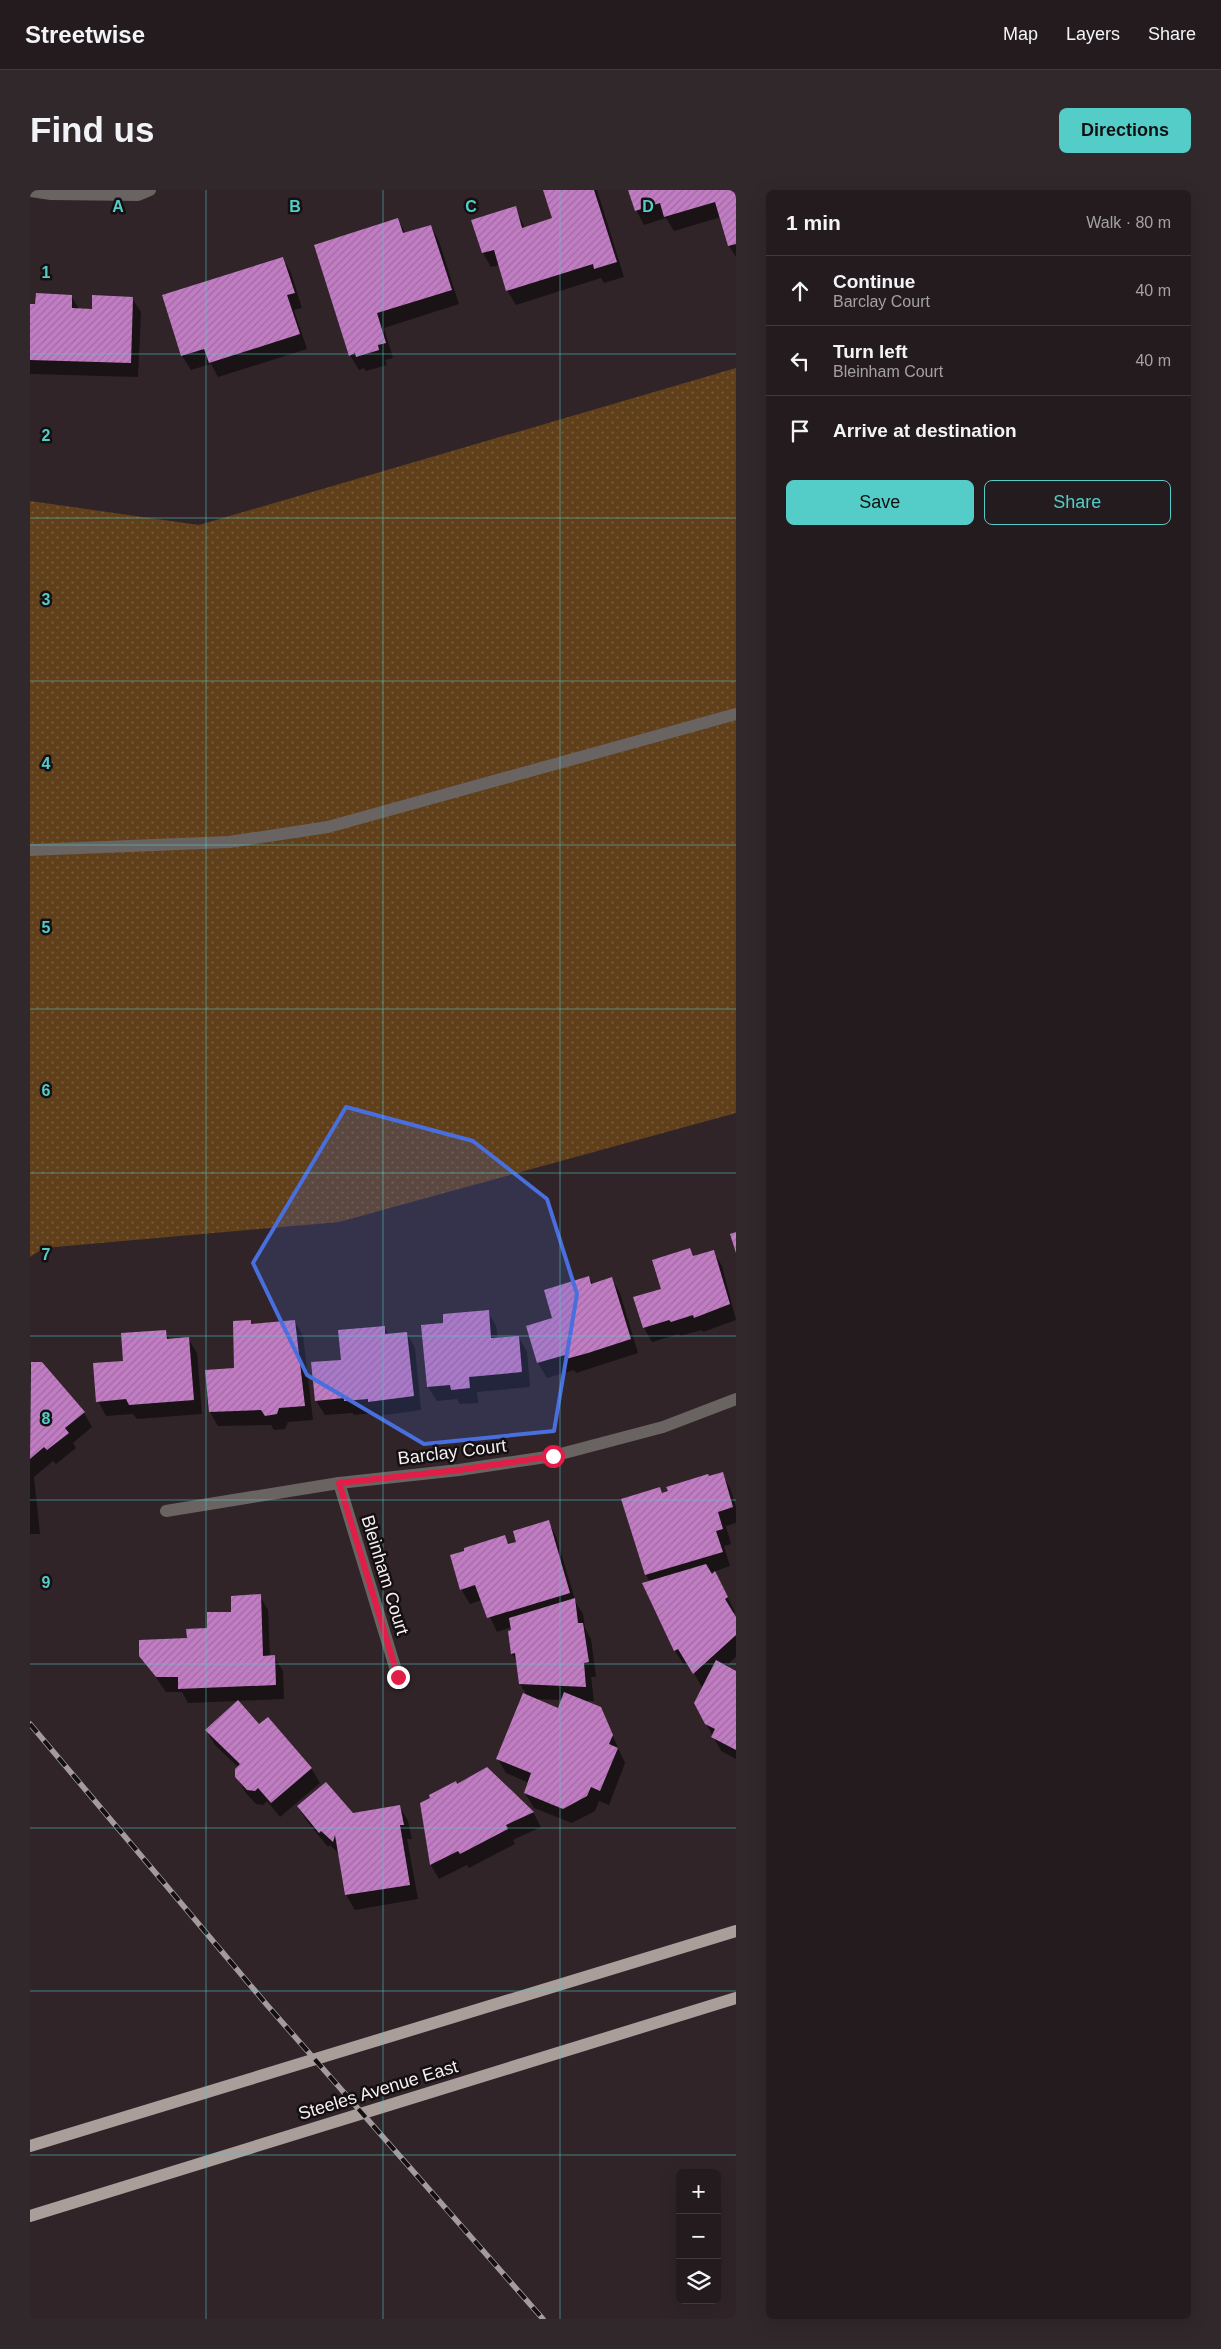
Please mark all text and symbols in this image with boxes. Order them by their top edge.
text: Streetwise [25,21,145,48]
text: Map [1003,24,1038,44]
text: Layers [1066,24,1120,44]
text: Share [1148,24,1196,44]
button: Directions [1059,108,1191,153]
text: Find us [30,110,154,149]
text: A [112,198,124,215]
text: B [289,198,301,215]
text: C [465,198,477,215]
text: D [642,198,654,215]
text: 1 min [786,211,841,234]
text: Walk · 80 m [1086,214,1171,231]
text: 1 [42,264,51,281]
text: Continue [833,271,915,292]
icon: ahead [786,277,814,305]
text: 40 m [1135,282,1171,299]
text: Barclay Court [833,293,930,310]
text: Turn left [833,341,908,362]
icon: left [786,347,814,375]
text: 40 m [1135,352,1171,369]
text: Bleinham Court [833,363,943,380]
icon: arrive [786,417,814,445]
text: Arrive at destination [833,420,1017,441]
text: 2 [42,427,51,444]
button: Save [786,480,974,525]
button: Share [984,480,1171,525]
text: 3 [42,591,51,608]
text: 4 [42,755,51,772]
text: 5 [42,919,51,936]
text: 6 [42,1082,51,1099]
text: 7 [42,1246,51,1263]
text: 8 [42,1410,51,1427]
street label: Barclay Court [397,1435,507,1469]
route start [542,1445,565,1468]
street label: Bleinham Court [357,1513,413,1637]
text: 9 [42,1574,51,1591]
route end [387,1666,410,1689]
street label: Steeles Avenue East [296,2056,460,2124]
map controls [676,2169,721,2304]
button: + [676,2169,721,2214]
button: − [676,2214,721,2259]
button: layers [676,2259,721,2304]

